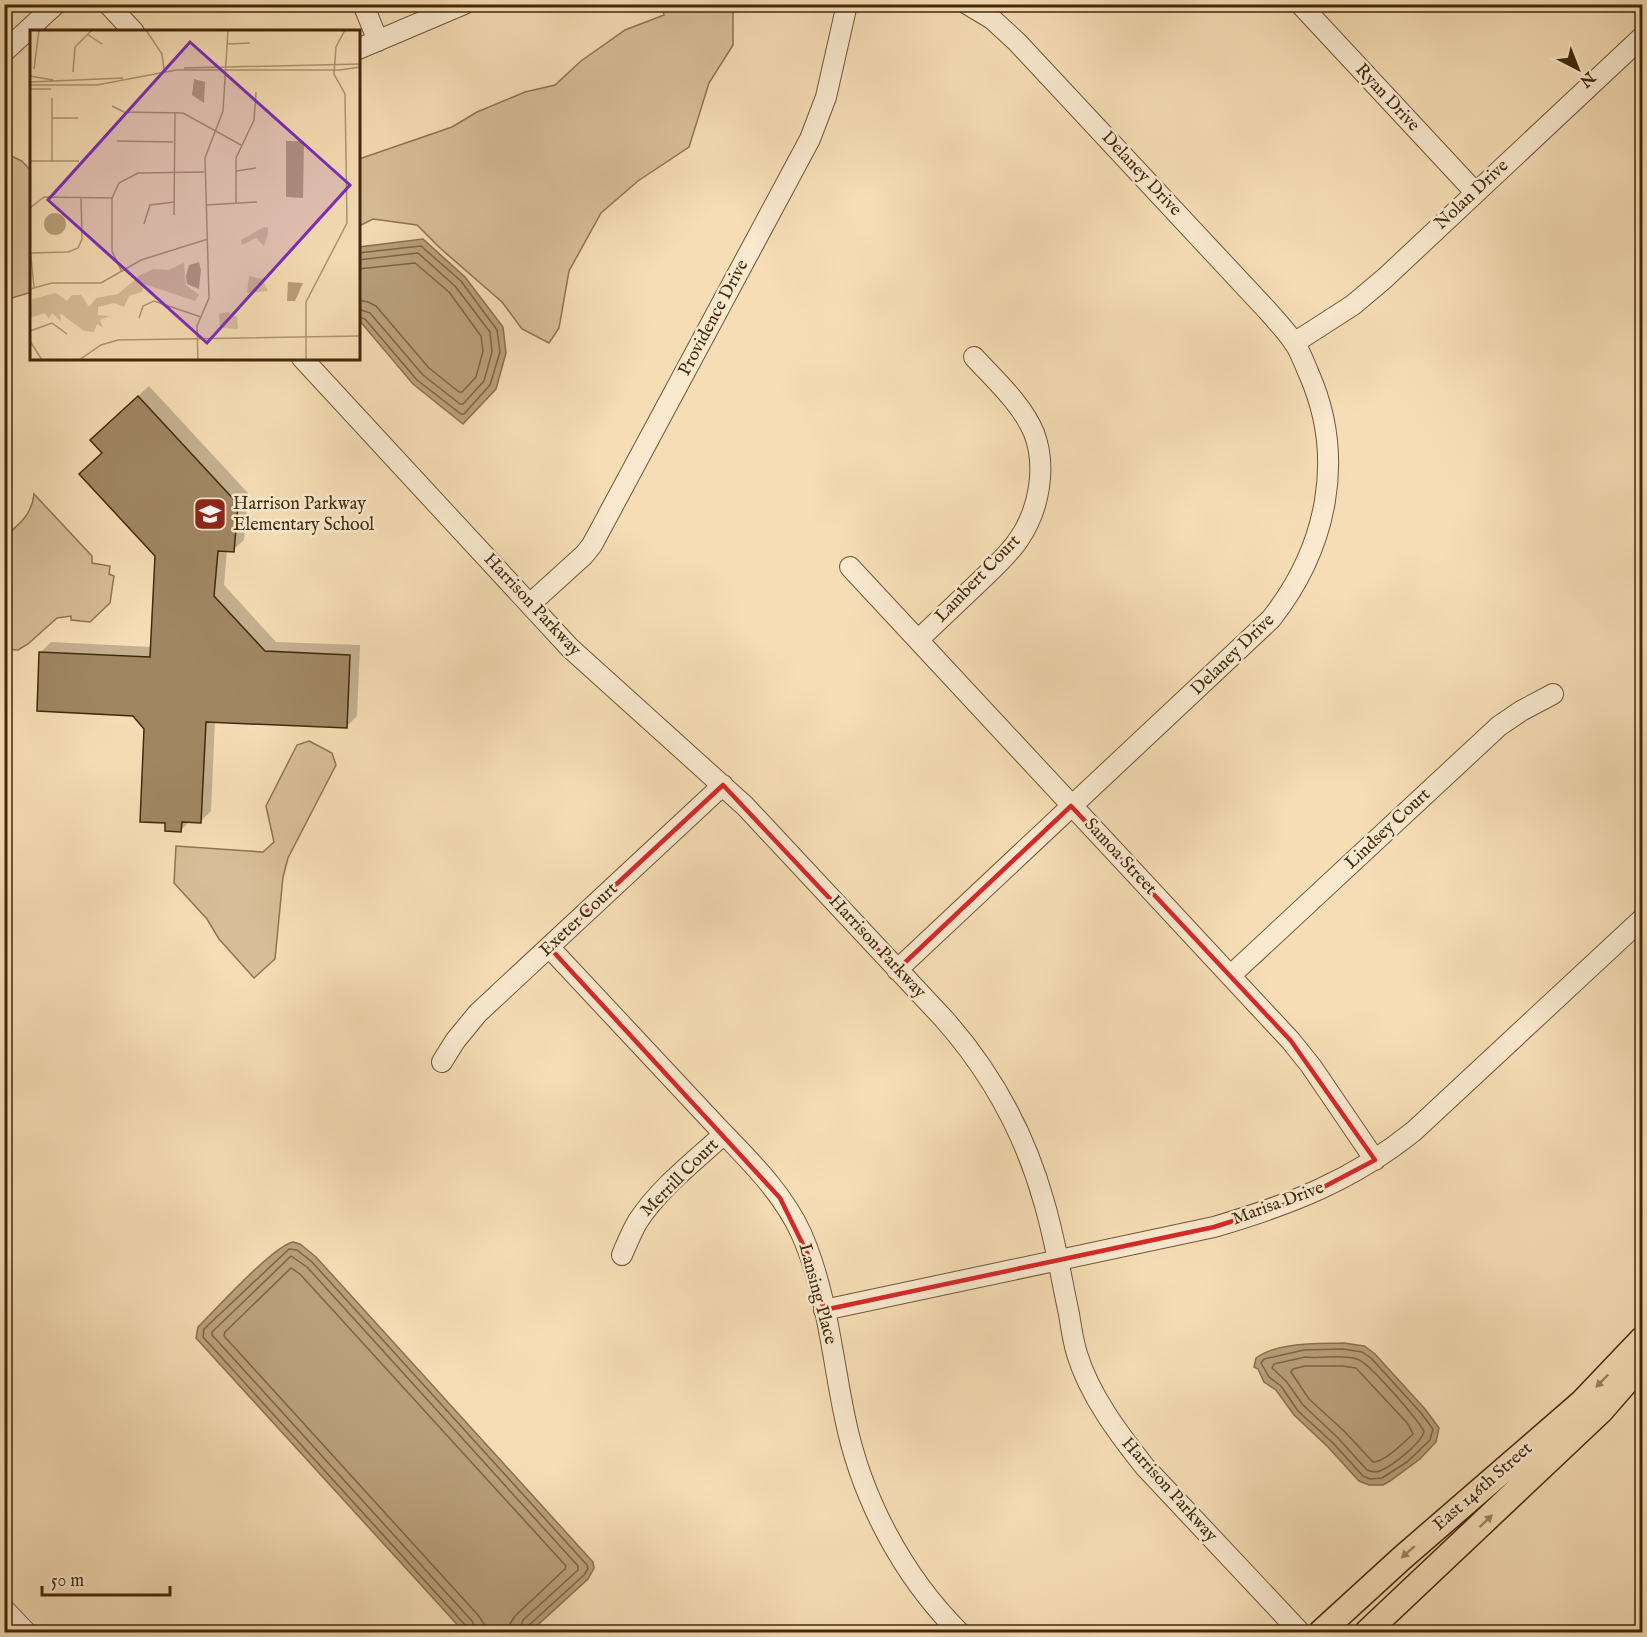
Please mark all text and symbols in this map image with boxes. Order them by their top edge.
inset map [30,30,360,360]
north arrow [1548,39,1608,99]
street label: Ryan Drive [1350,59,1424,137]
text: N [1575,66,1599,91]
street label: Delaney Drive [1096,127,1186,221]
street label: Nolan Drive [1430,155,1514,235]
street label: Providence Drive [674,256,754,380]
place label: Harrison Parkway Elementary School [233,493,374,537]
school or university icon: Harrison Parkway Elementary School [192,496,228,532]
street label: Lambert Court [930,530,1026,628]
street label: Harrison Parkway [478,548,586,662]
street label: Delaney Drive [1186,609,1280,701]
street label: Lindsey Court [1340,783,1436,875]
street label: Samoa Street [1079,814,1161,900]
street label: Exeter Court [535,878,623,962]
street label: Harrison Parkway [823,890,931,1004]
street label: Merrill Court [636,1134,724,1222]
street label: Marisa Drive [1229,1177,1327,1231]
street label: Lansing Place [792,1241,842,1347]
one-way arrow [1595,1374,1609,1388]
street label: Harrison Parkway [1116,1433,1222,1547]
street label: East 146th Street [1429,1438,1537,1536]
one-way arrow [1479,1514,1493,1528]
one-way arrow [1401,1545,1416,1558]
scale bar [42,1559,170,1597]
text: 50 m [51,1570,84,1593]

